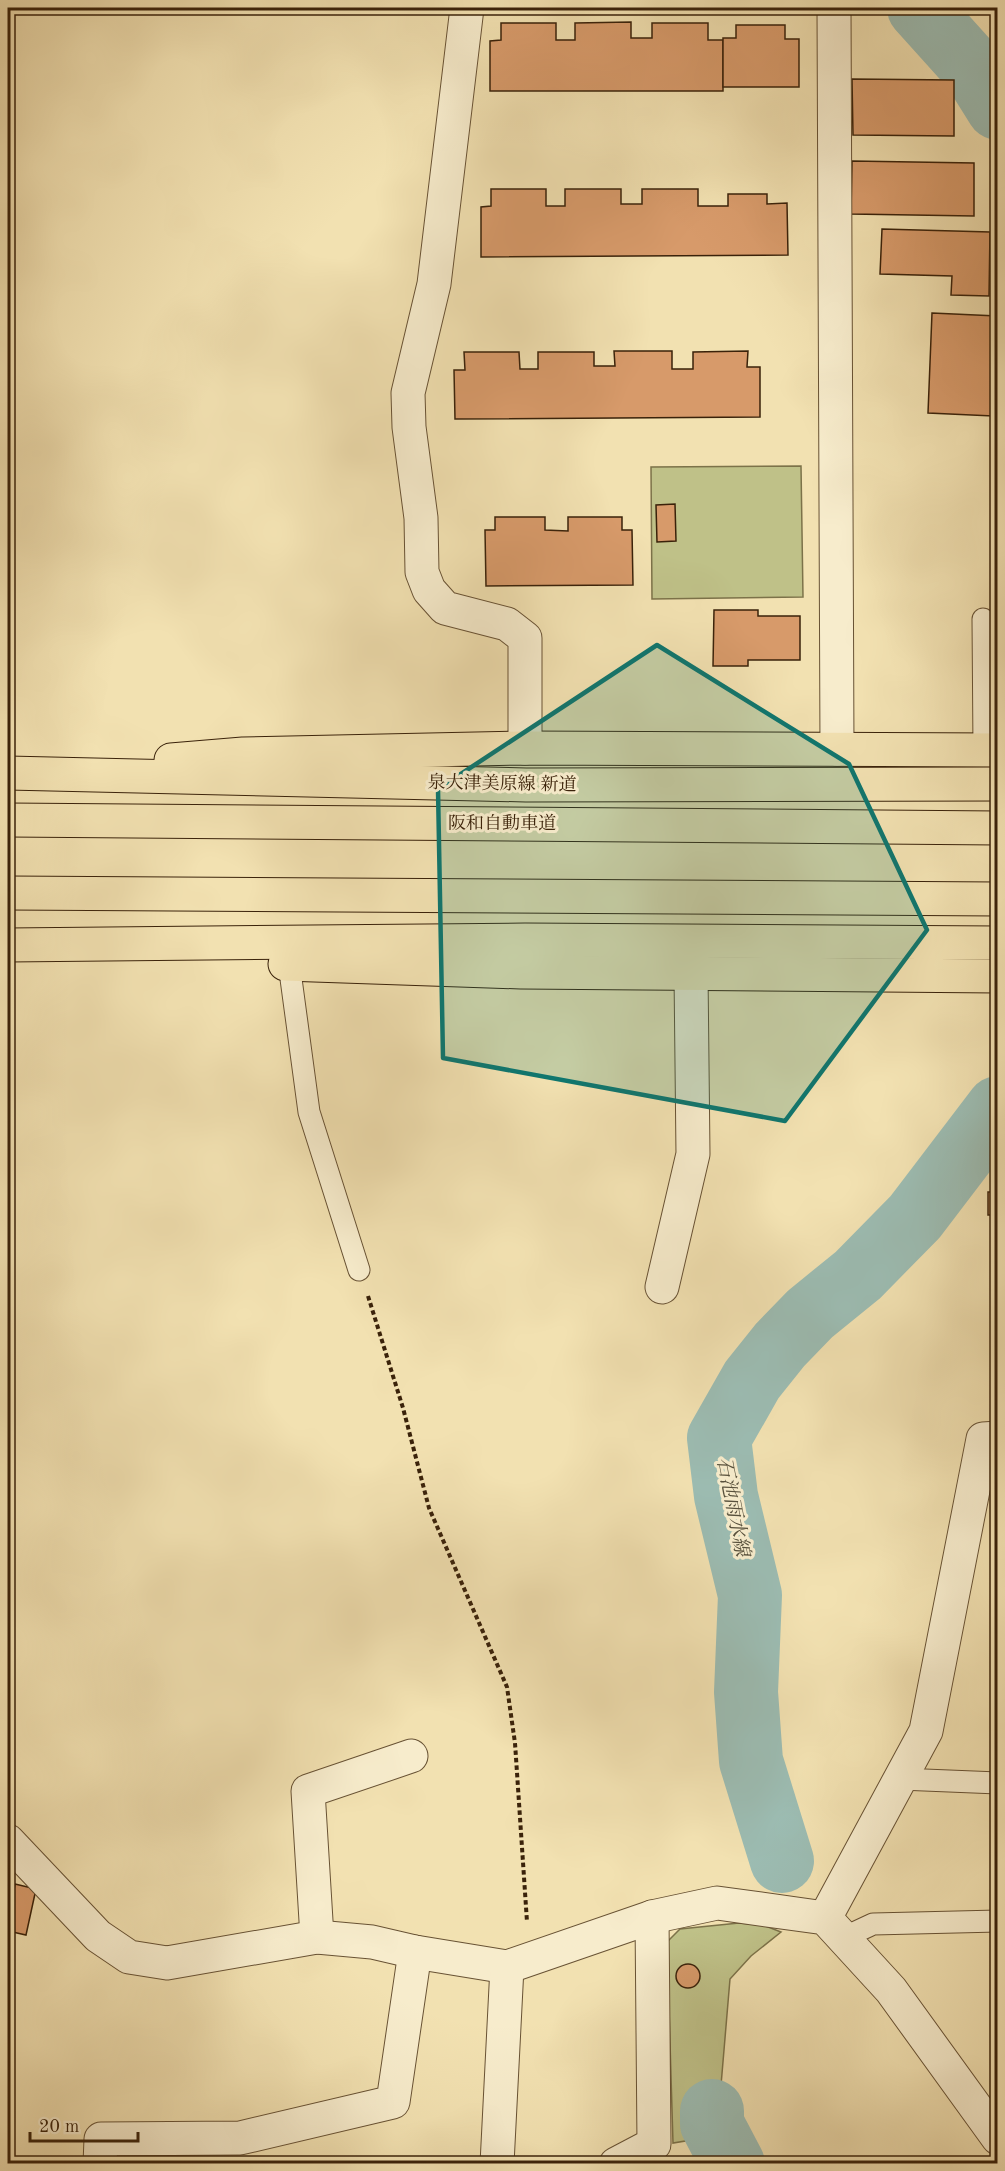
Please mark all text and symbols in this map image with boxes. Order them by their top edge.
street label: 泉大津美原線 新道 [427,772,577,794]
street label: 阪和自動車道 [448,813,556,833]
water label: 石池雨水線 [713,1456,754,1561]
scale bar [30,2105,138,2143]
text: 20 m [39,2118,79,2136]

